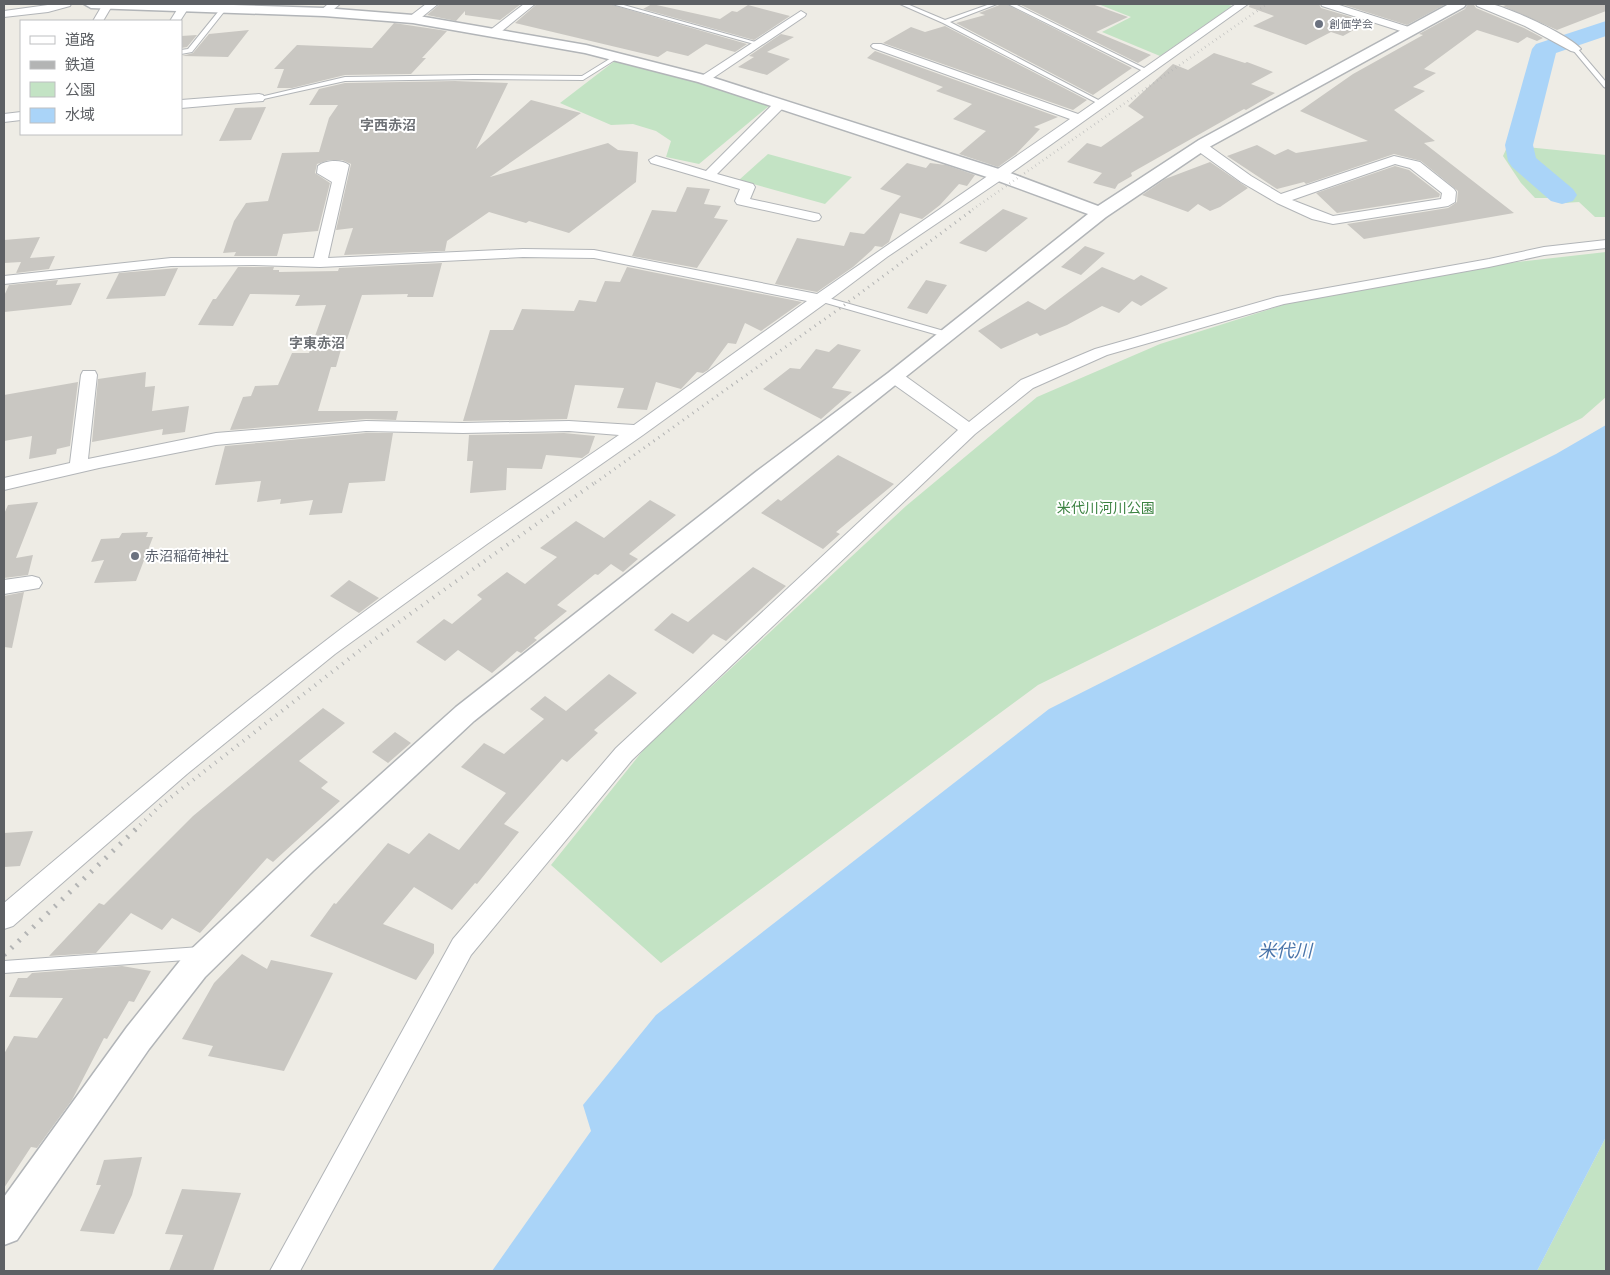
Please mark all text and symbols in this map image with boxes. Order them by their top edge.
place label: 創価学会 [1329,17,1373,31]
marker: 創価学会 [1313,18,1325,30]
legend [20,20,182,135]
text: 道路 [65,30,95,49]
text: 鉄道 [65,55,95,74]
text: 公園 [65,80,95,99]
text: 水域 [65,105,95,124]
district label: 字西赤沼 [360,116,416,134]
district label: 字東赤沼 [289,334,345,352]
park label: 米代川河川公園 [1057,499,1155,517]
place label: 赤沼稲荷神社 [145,547,229,565]
marker: 赤沼稲荷神社 [129,550,141,562]
water label: 米代川 [1258,939,1314,962]

